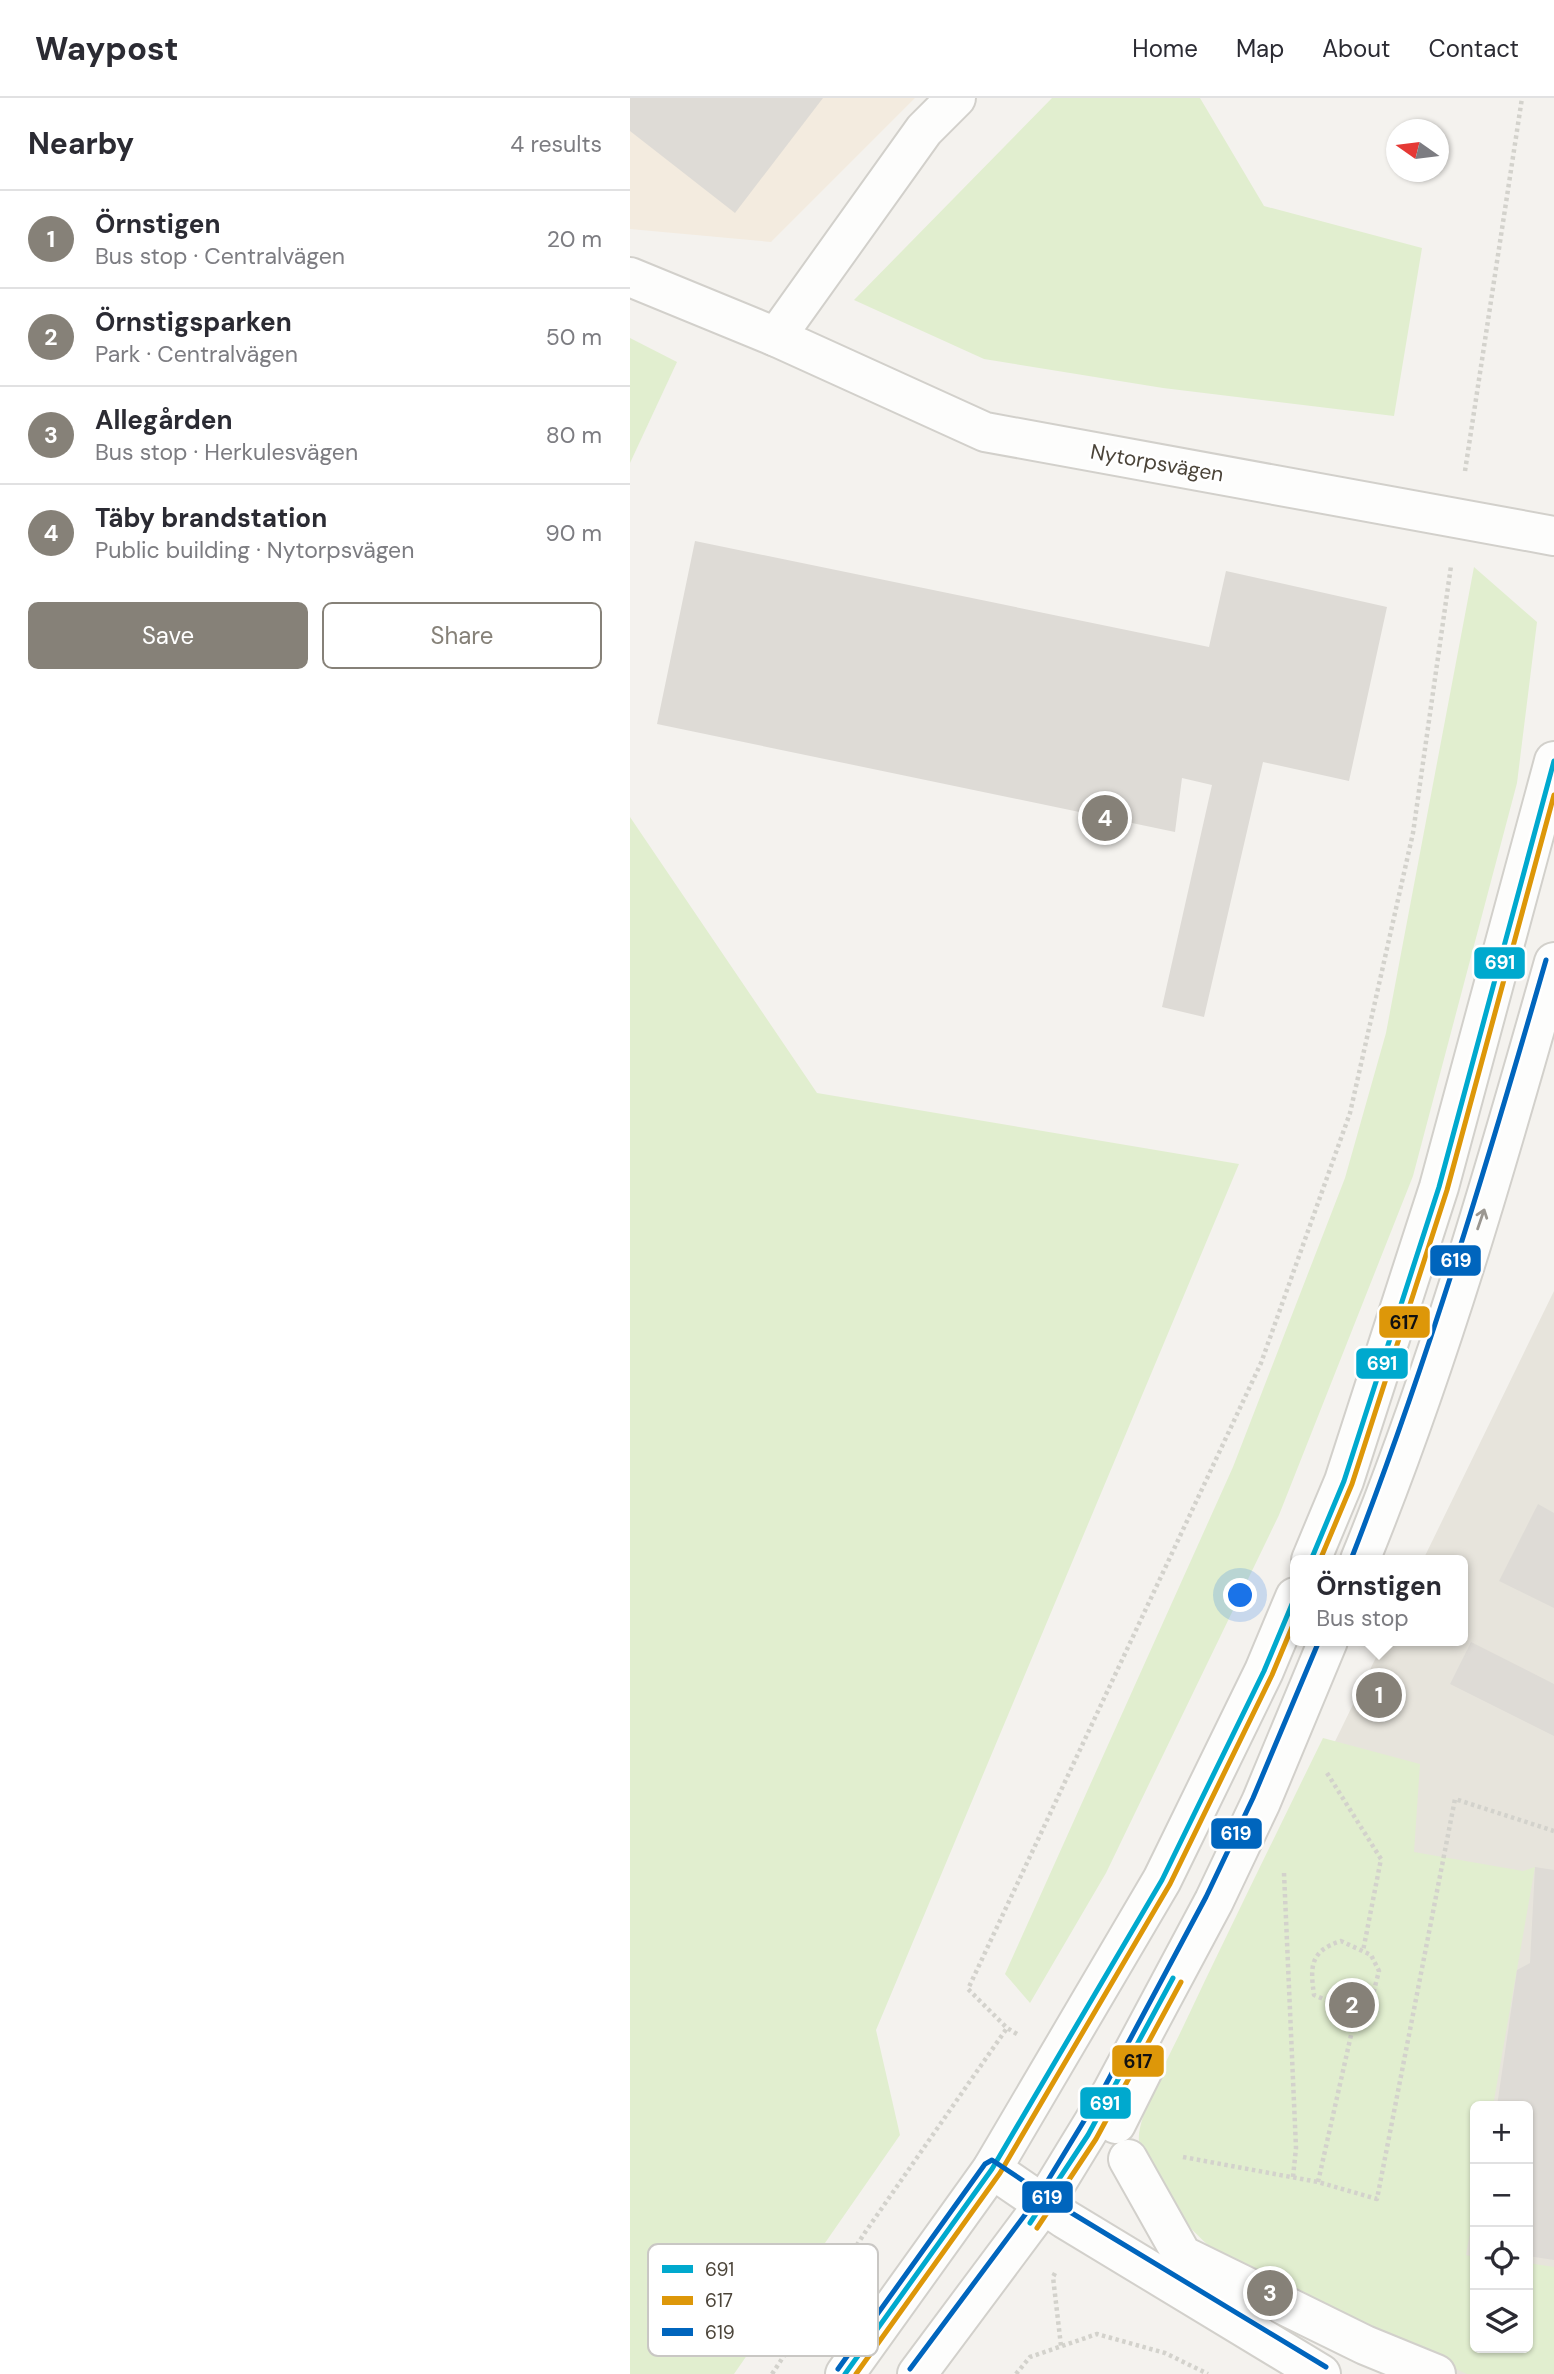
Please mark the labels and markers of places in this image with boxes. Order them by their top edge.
pin: 4 [1082,792,1128,844]
pin: 1 [1356,1669,1402,1721]
pin: 2 [1329,1979,1375,2031]
pin: 3 [1247,2267,1293,2319]

